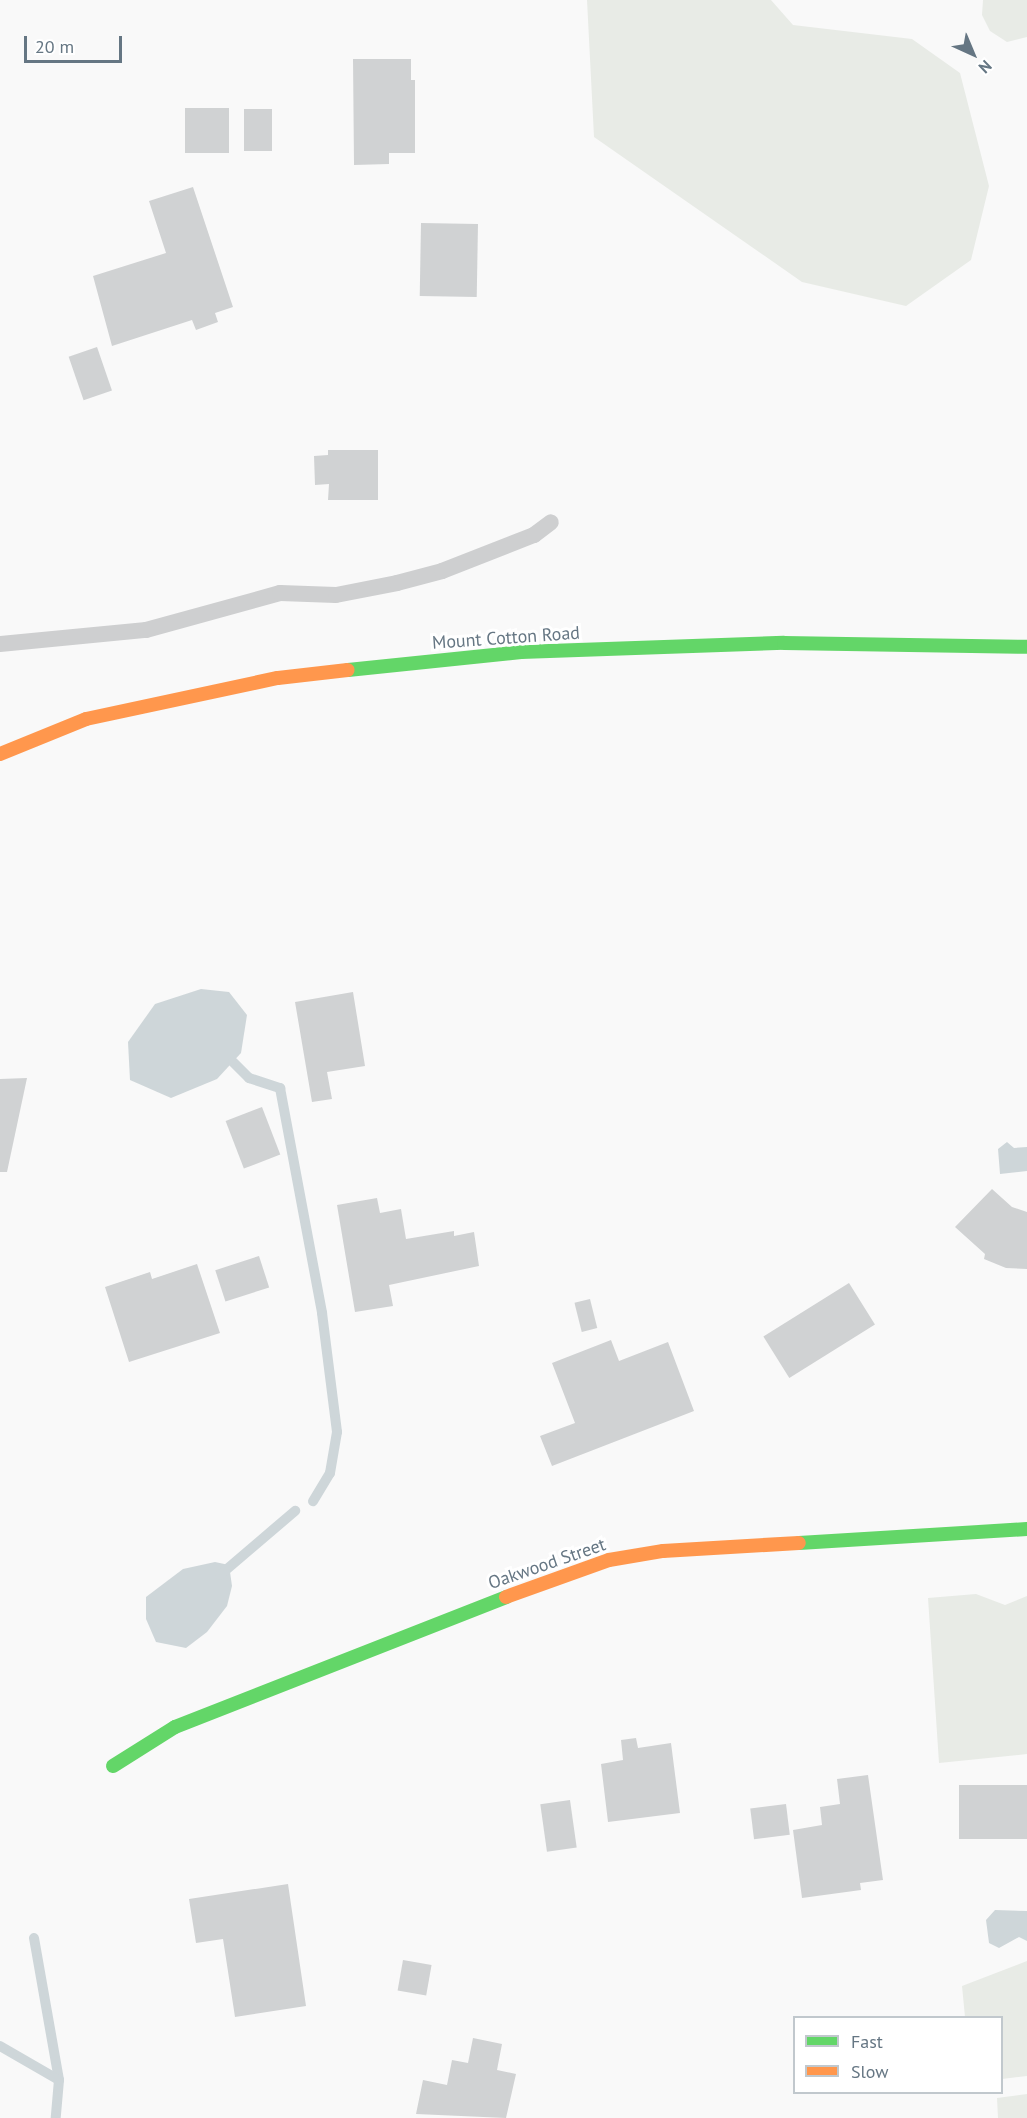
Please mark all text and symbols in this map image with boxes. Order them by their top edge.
scale bar [27,24,124,62]
north arrow [943,24,1003,84]
text: 20 m [35,35,74,58]
text: N [975,56,996,78]
street label: Mount Cotton Road [431,622,581,654]
street label: Oakwood Street [485,1534,609,1594]
legend [793,2016,1003,2094]
text: Fast [851,2030,883,2053]
text: Slow [851,2060,889,2083]

